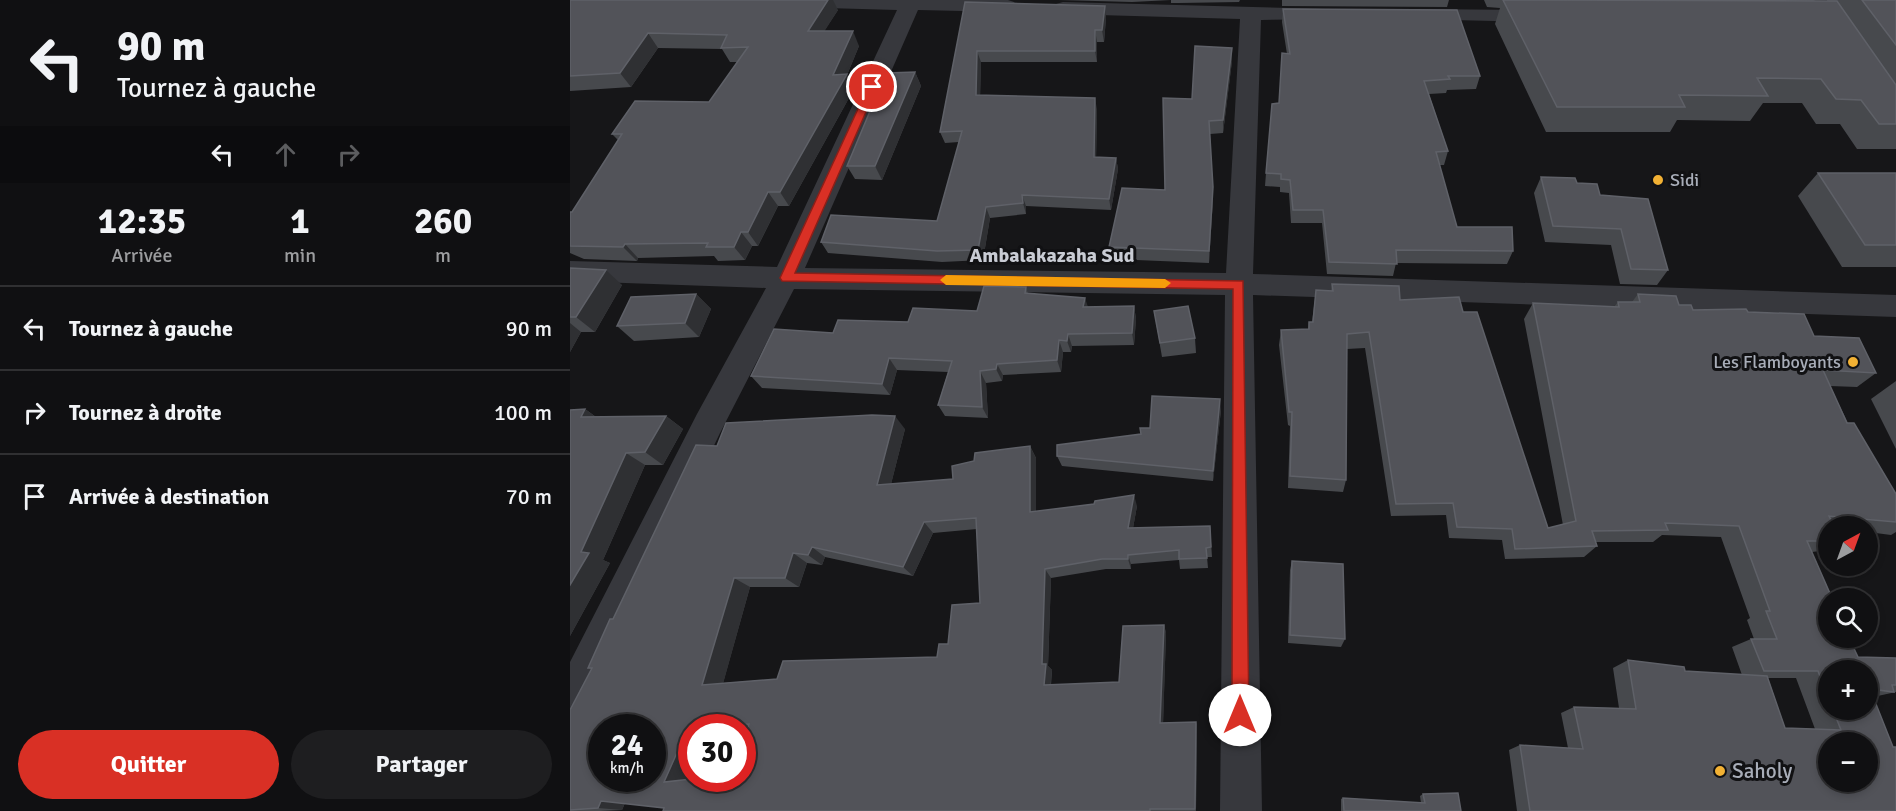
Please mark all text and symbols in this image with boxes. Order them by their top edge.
text: 90 m [117,21,206,72]
icon: left [18,24,96,102]
pin [846,61,897,112]
icon: arrive [855,70,888,103]
text: Tournez à gauche [117,72,316,105]
icon: left [206,138,239,171]
icon: ahead [269,138,302,171]
icon: right [332,138,365,171]
place label: Sidi [1670,169,1699,191]
marker: Sidi [1651,173,1665,187]
text: 12:35 [98,199,186,244]
text: 1 [290,199,310,244]
text: 260 [414,199,472,244]
text: Arrivée [111,243,173,268]
text: min [284,243,316,268]
text: m [435,243,451,268]
district label: Ambalakazaha Sud [970,243,1135,268]
icon: left [18,312,51,345]
text: Tournez à gauche [69,315,233,342]
text: 90 m [506,315,552,342]
place label: Les Flamboyants [1713,351,1841,373]
marker: Les Flamboyants [1846,355,1860,369]
icon: right [18,396,51,429]
text: Tournez à droite [69,399,222,426]
text: 100 m [494,399,552,426]
icon: arrive [18,480,51,513]
text: Arrivée à destination [69,483,269,510]
text: 70 m [506,483,552,510]
north arrow [1818,516,1878,576]
map controls [1818,516,1878,792]
button: search [1818,588,1878,648]
button: + [1818,660,1878,720]
position arrow [1208,683,1272,747]
speed limit sign: 30 [678,714,756,792]
text: 24 [611,727,643,764]
button: Quitter [18,730,279,799]
button: Partager [291,730,552,799]
button: − [1818,732,1878,792]
place label: Saholy [1732,758,1793,784]
text: km/h [610,759,644,777]
marker: Saholy [1713,764,1727,778]

